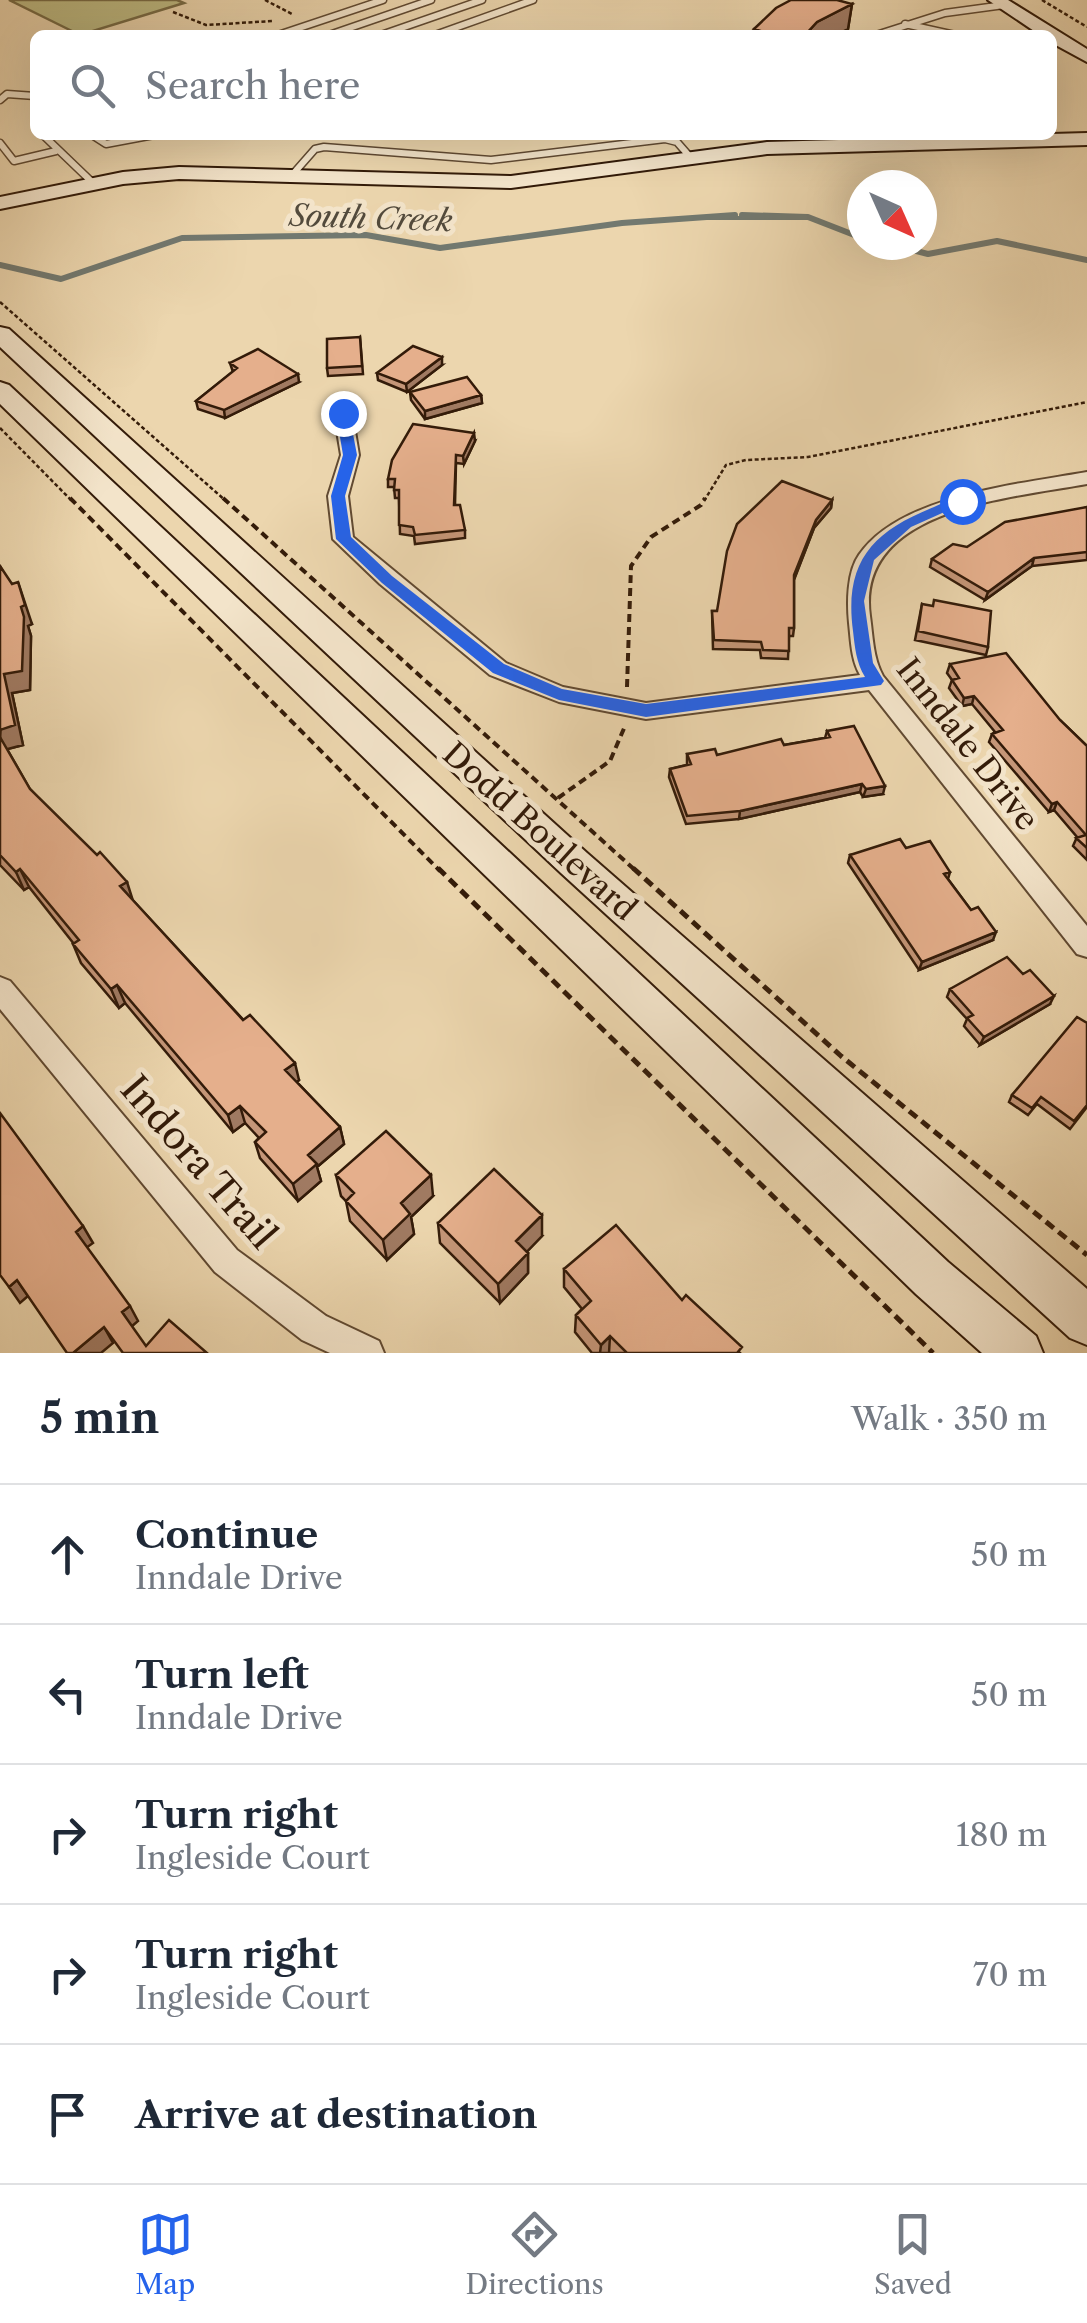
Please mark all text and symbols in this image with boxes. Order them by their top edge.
search box [30,30,1057,140]
icon: search [65,58,120,113]
text: Search here [145,62,360,109]
north arrow [847,170,937,260]
water label: South Creek [287,197,453,239]
route end [321,391,367,437]
route start [940,479,986,525]
street label: Inndale Drive [889,650,1047,838]
street label: Dodd Boulevard [435,734,645,928]
street label: Indora Trail [111,1066,287,1258]
text: 5 min [40,1392,159,1444]
text: Walk · 350 m [851,1399,1047,1438]
text: Continue [135,1511,318,1558]
icon: ahead [40,1527,95,1582]
text: 50 m [971,1535,1047,1574]
text: Inndale Drive [135,1558,343,1597]
text: Turn left [135,1651,309,1698]
icon: left [40,1667,95,1722]
text: 50 m [971,1675,1047,1714]
text: Inndale Drive [135,1698,343,1737]
text: Turn right [135,1791,338,1838]
icon: right [40,1807,95,1862]
text: 180 m [956,1815,1047,1854]
text: Ingleside Court [135,1838,370,1877]
text: Turn right [135,1931,338,1978]
icon: right [40,1947,95,2002]
text: 70 m [973,1955,1047,1994]
text: Ingleside Court [135,1978,370,2017]
icon: arrive [40,2087,95,2142]
text: Arrive at destination [135,2091,538,2138]
tab: Map [135,2207,195,2301]
tab: Directions [465,2207,604,2301]
tab: Saved [874,2207,952,2301]

